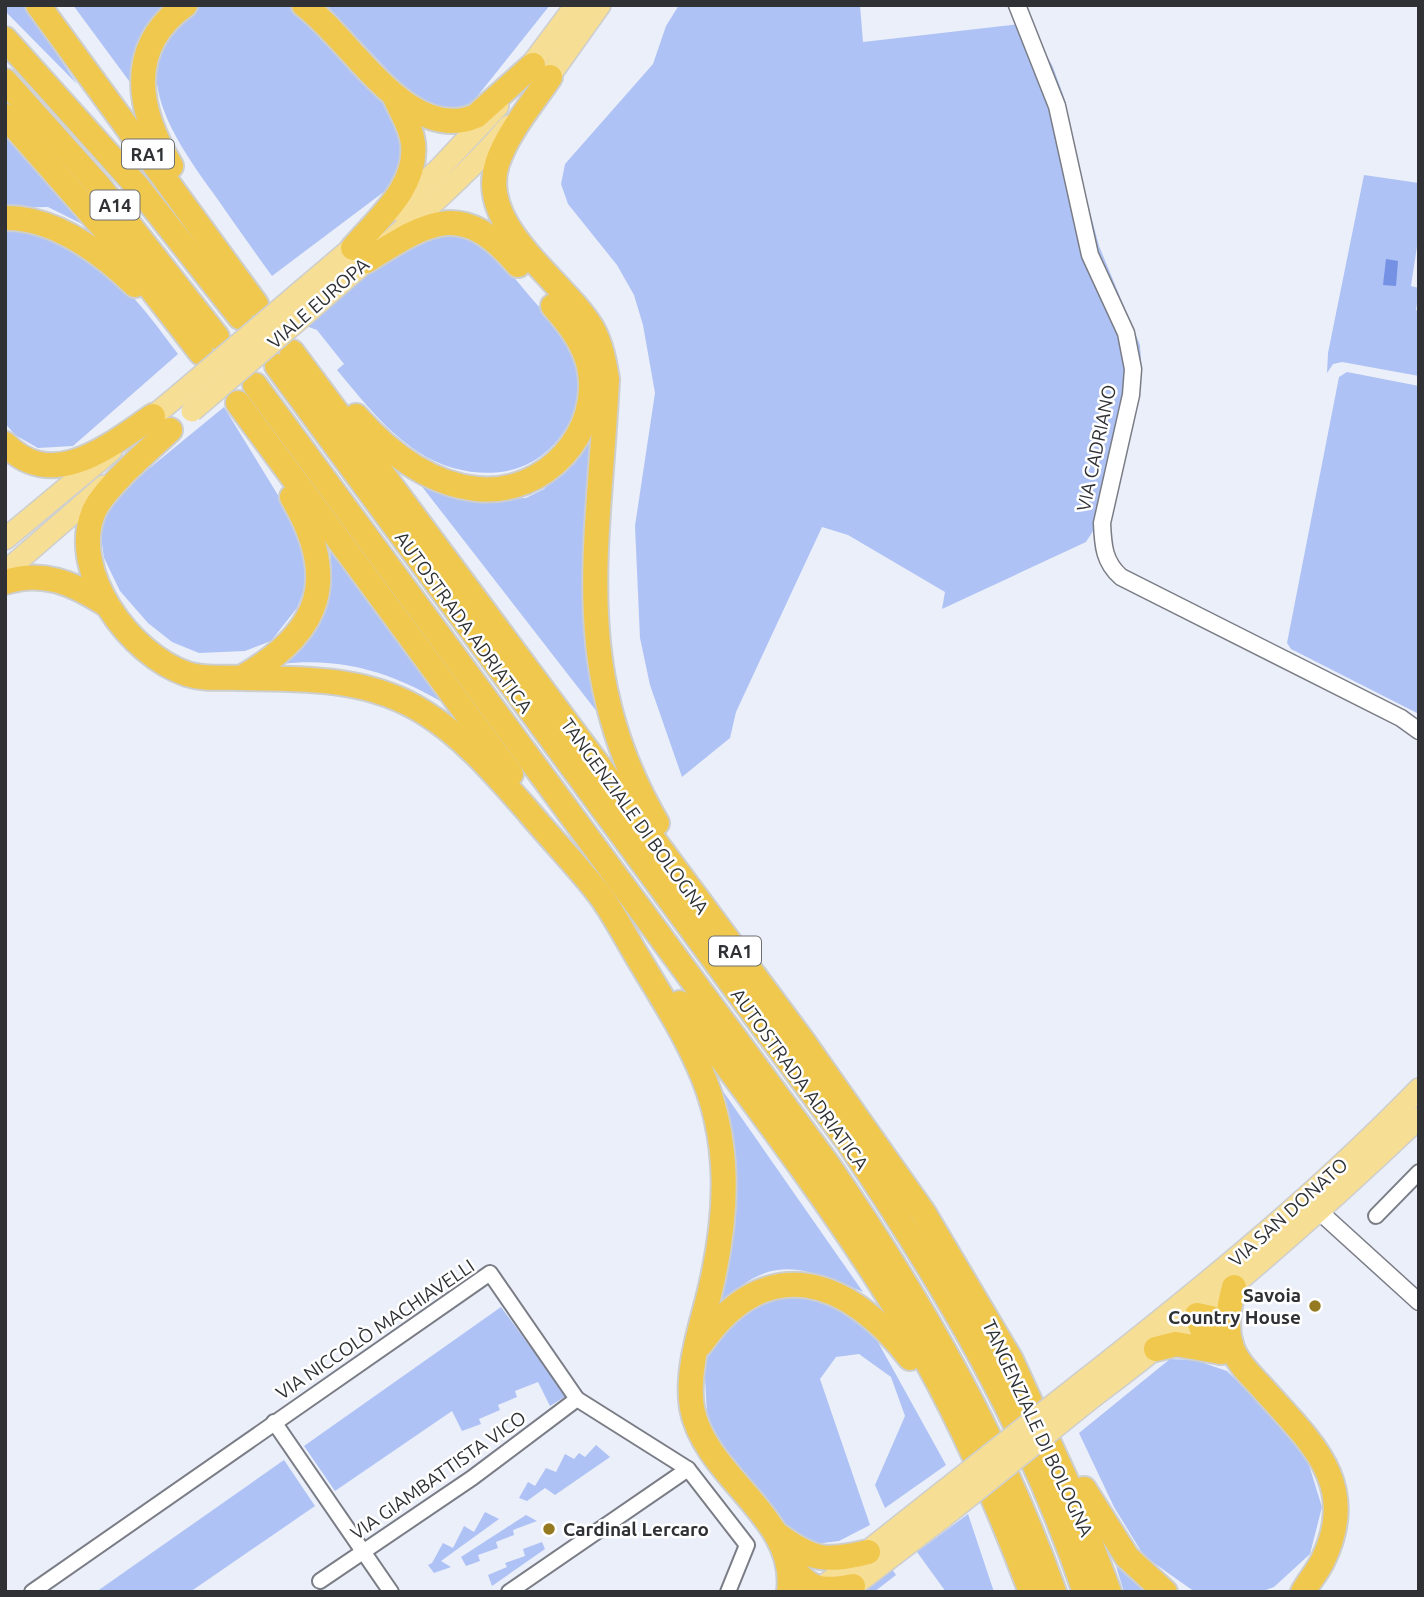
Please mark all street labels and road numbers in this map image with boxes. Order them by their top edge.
road number: RA1 [122,140,174,168]
road number: A14 [90,190,140,220]
street label: VIALE EUROPA [263,253,374,353]
street label: VIA CADRIANO [1072,383,1120,513]
street label: AUTOSTRADA ADRIATICA [391,527,538,718]
street label: TANGENZIALE DI BOLOGNA [557,714,714,919]
road number: RA1 [709,936,761,966]
street label: AUTOSTRADA ADRIATICA [727,984,874,1175]
street label: VIA SAN DONATO [1224,1153,1352,1271]
street label: VIA NICCOLÒ MACHIAVELLI [272,1254,478,1404]
street label: TANGENZIALE DI BOLOGNA [978,1316,1098,1540]
street label: VIA GIAMBATTISTA VICO [346,1406,530,1544]

